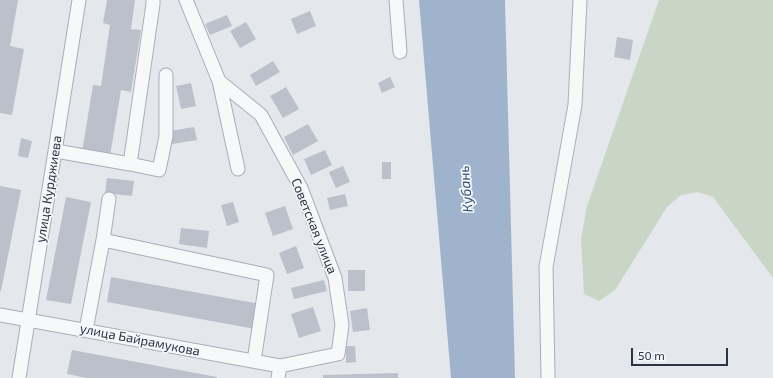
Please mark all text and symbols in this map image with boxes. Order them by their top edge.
street label: улица Курджиева [33,134,65,244]
water label: Кубань [456,165,476,213]
street label: Советская улица [288,176,340,276]
street label: улица Байрамукова [79,321,201,359]
scale bar [633,340,730,366]
text: 50 m [638,348,665,362]

